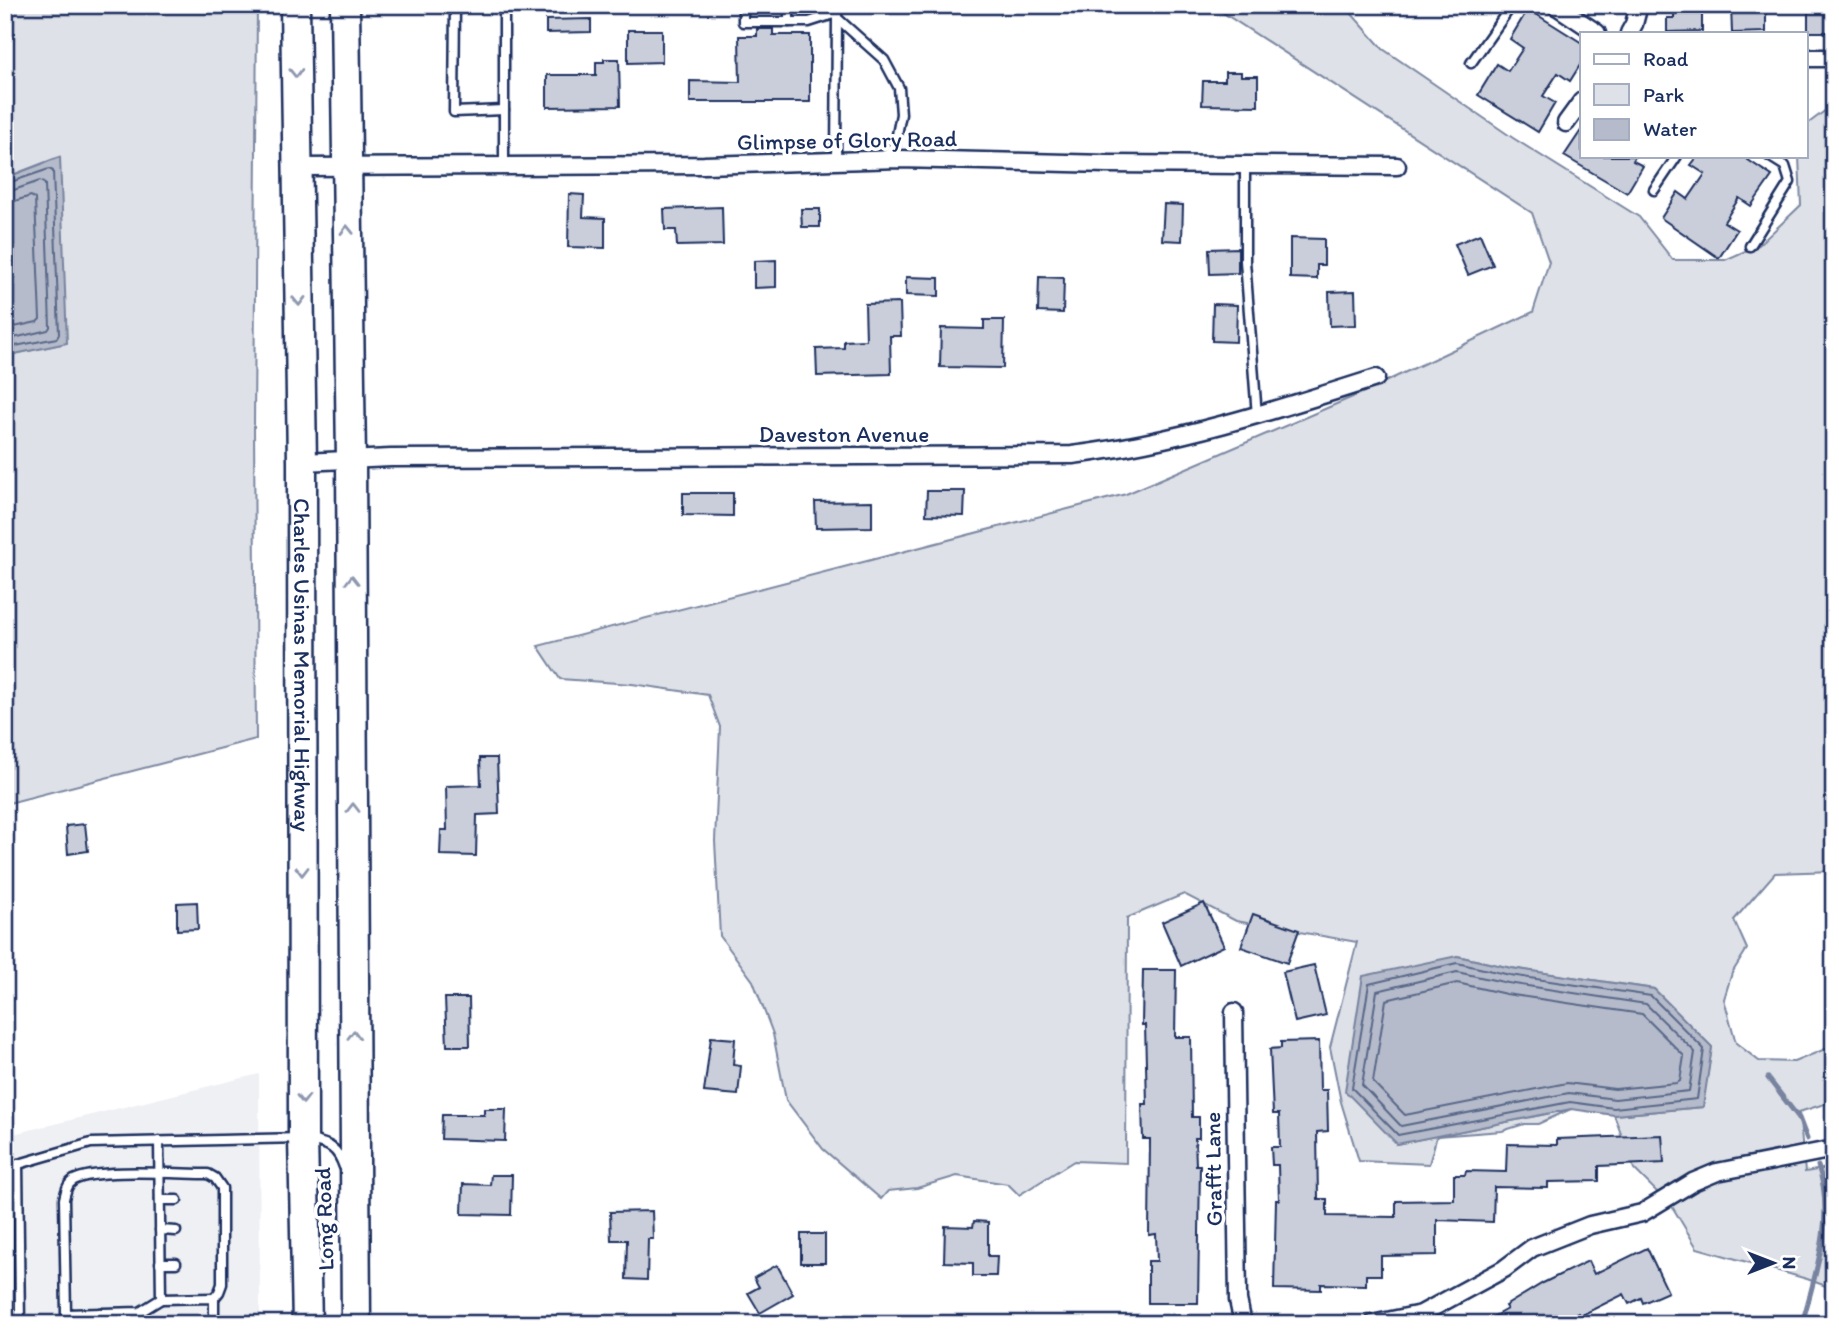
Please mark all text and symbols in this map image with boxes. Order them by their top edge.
legend [1580,32,1808,158]
text: Road [1643,46,1689,71]
one-way arrow [288,69,304,79]
text: Park [1643,82,1685,107]
text: Water [1643,116,1697,141]
street label: Glimpse of Glory Road [737,124,958,156]
one-way arrow [339,224,354,235]
one-way arrow [291,296,307,307]
street label: Daveston Avenue [759,420,929,448]
street label: Charles Usinas Memorial Highway [288,498,317,832]
one-way arrow [344,574,360,585]
one-way arrow [345,802,361,812]
one-way arrow [294,867,310,877]
one-way arrow [346,1029,362,1040]
one-way arrow [295,1094,311,1105]
street label: Grafft Lane [1198,1111,1228,1227]
street label: Long Road [308,1166,340,1271]
north arrow [1738,1228,1808,1298]
text: N [1778,1257,1801,1269]

